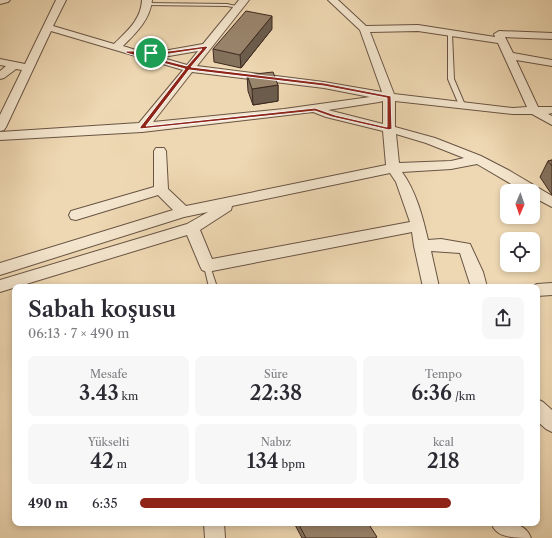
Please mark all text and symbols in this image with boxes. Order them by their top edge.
pin [134,36,168,70]
icon: arrive [140,42,162,64]
north arrow [500,184,540,224]
map controls [500,184,540,272]
button: locate [500,232,540,272]
text: Sabah koşusu [28,296,176,323]
button: share [482,297,524,339]
text: 06:13 · 7 × 490 m [28,325,129,341]
text: Mesafe [90,367,127,381]
text: Süre [264,367,288,381]
text: Tempo [425,367,462,381]
text: 3.43 [79,381,119,405]
text: 22:38 [250,381,302,405]
text: 6:36 [411,381,452,405]
text: km [119,389,138,403]
text: /km [452,389,475,403]
text: Yükselti [88,435,129,449]
text: Nabız [261,435,291,449]
text: kcal [433,435,454,449]
text: 42 [90,449,114,473]
text: 134 [247,449,279,473]
text: 218 [427,449,460,473]
text: m [114,457,127,471]
text: bpm [279,457,305,471]
text: 490 m [28,495,68,511]
text: 6:35 [92,495,117,511]

